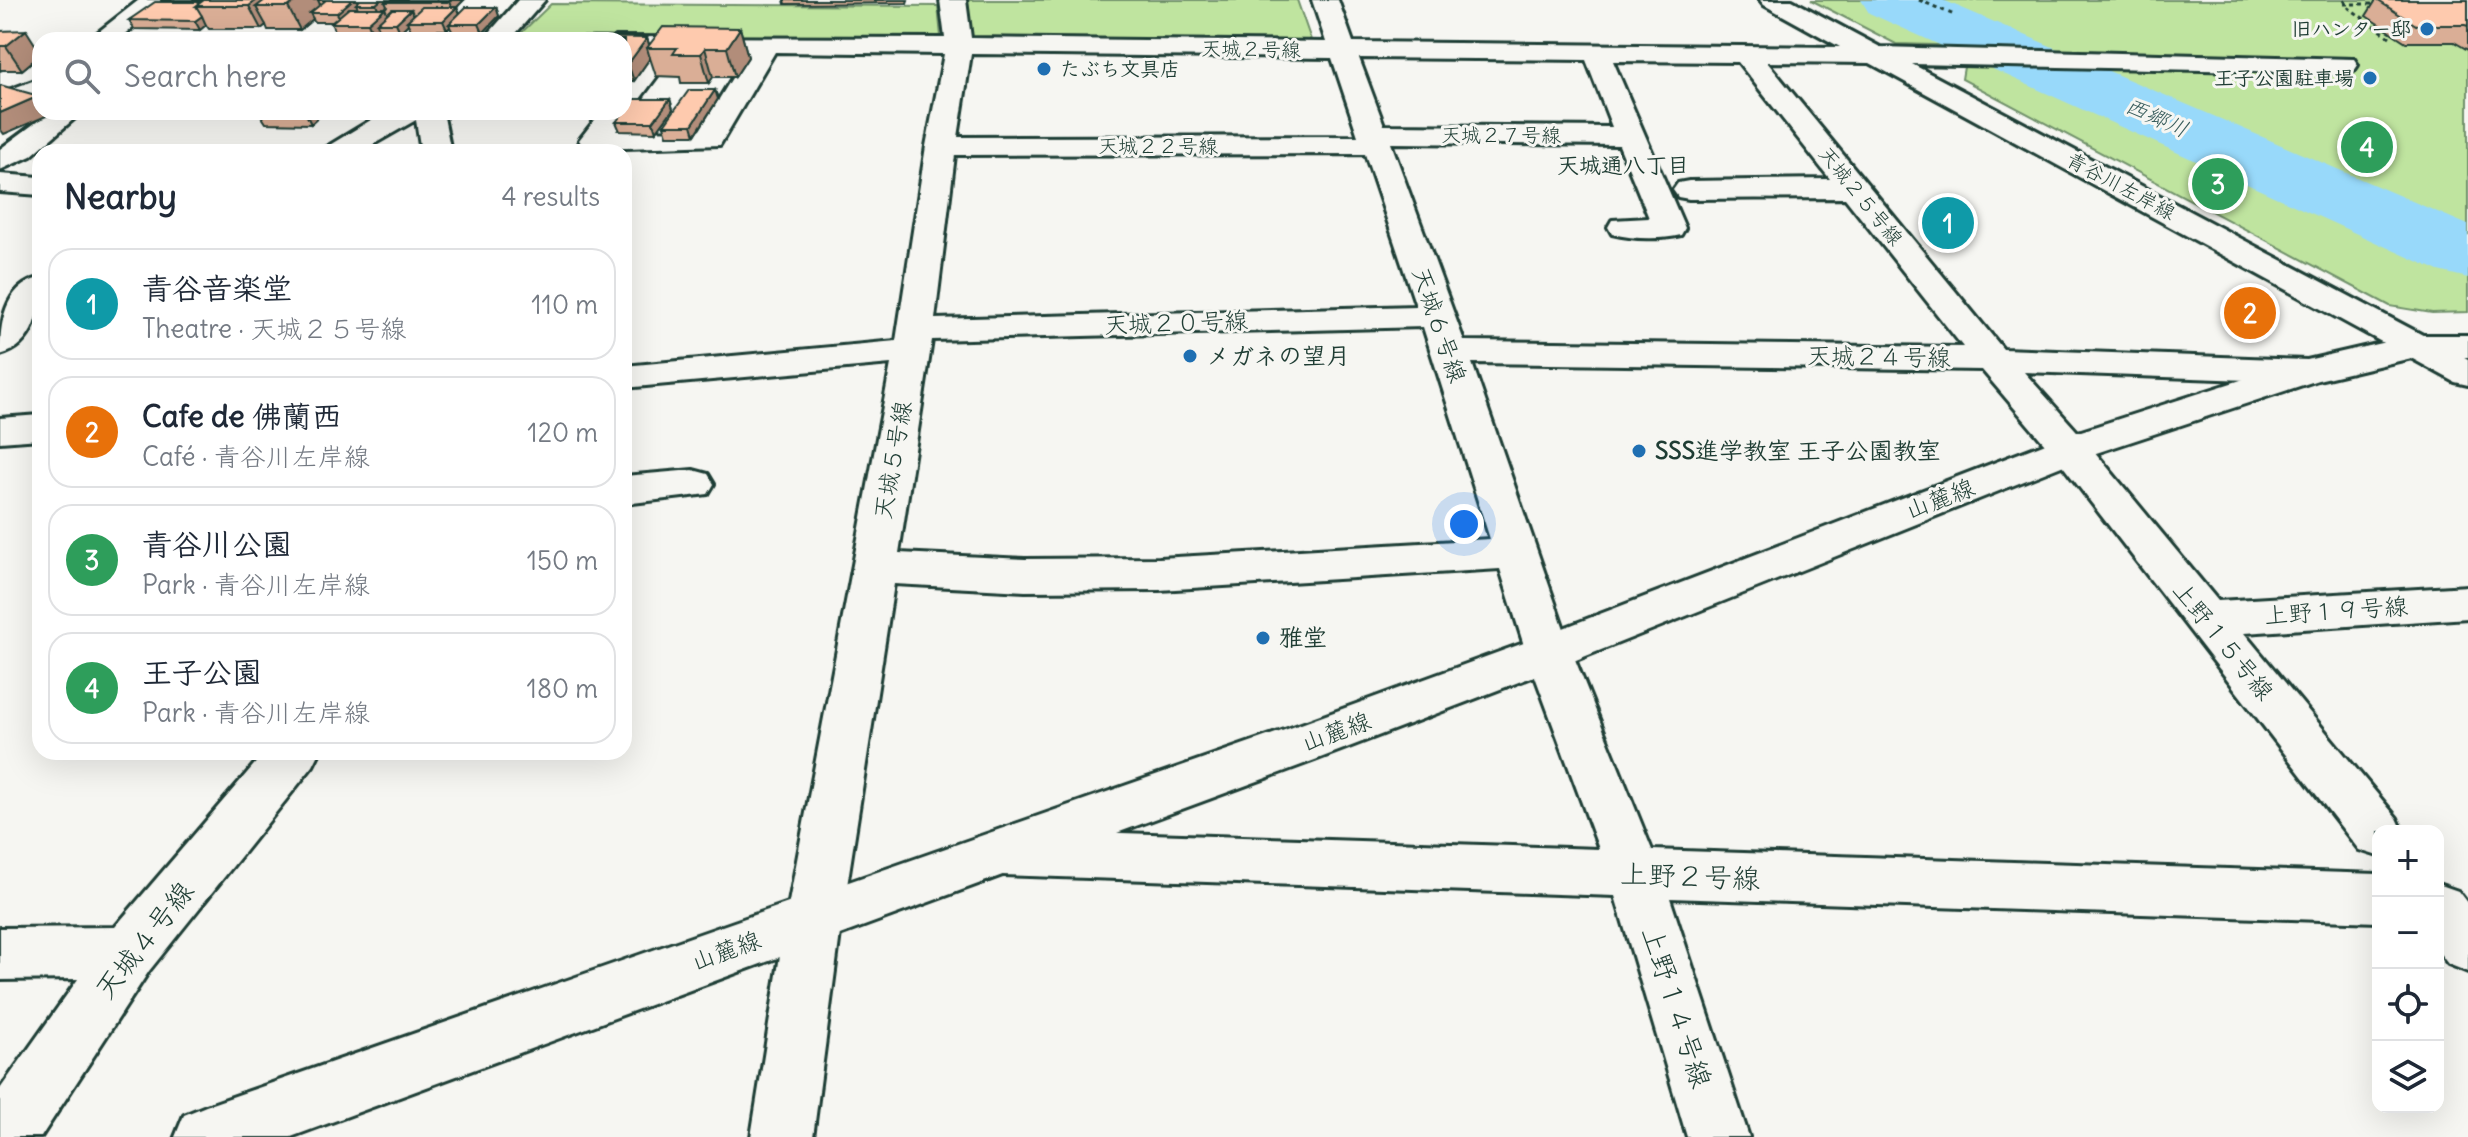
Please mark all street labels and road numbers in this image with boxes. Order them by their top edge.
street label: 天城２号線 [1201,35,1301,62]
street label: 天城２７号線 [1441,122,1561,147]
street label: 天城２２号線 [1098,133,1218,158]
street label: 天城２５号線 [1814,141,1909,250]
street label: 青谷川左岸線 [2062,146,2180,225]
street label: 天城６号線 [1406,263,1474,386]
street label: 天城２０号線 [1103,304,1248,340]
street label: 天城２４号線 [1807,340,1951,372]
street label: 天城５号線 [867,398,917,522]
street label: 山麓線 [1901,471,1979,525]
street label: 上野１５号線 [2167,575,2281,706]
street label: 上野１９号線 [2263,590,2409,630]
street label: 山麓線 [1297,705,1375,757]
street label: 上野２号線 [1619,856,1761,896]
street label: 天城４号線 [87,874,201,1006]
street label: 上野１４号線 [1634,922,1720,1092]
street label: 山麓線 [687,924,765,976]

